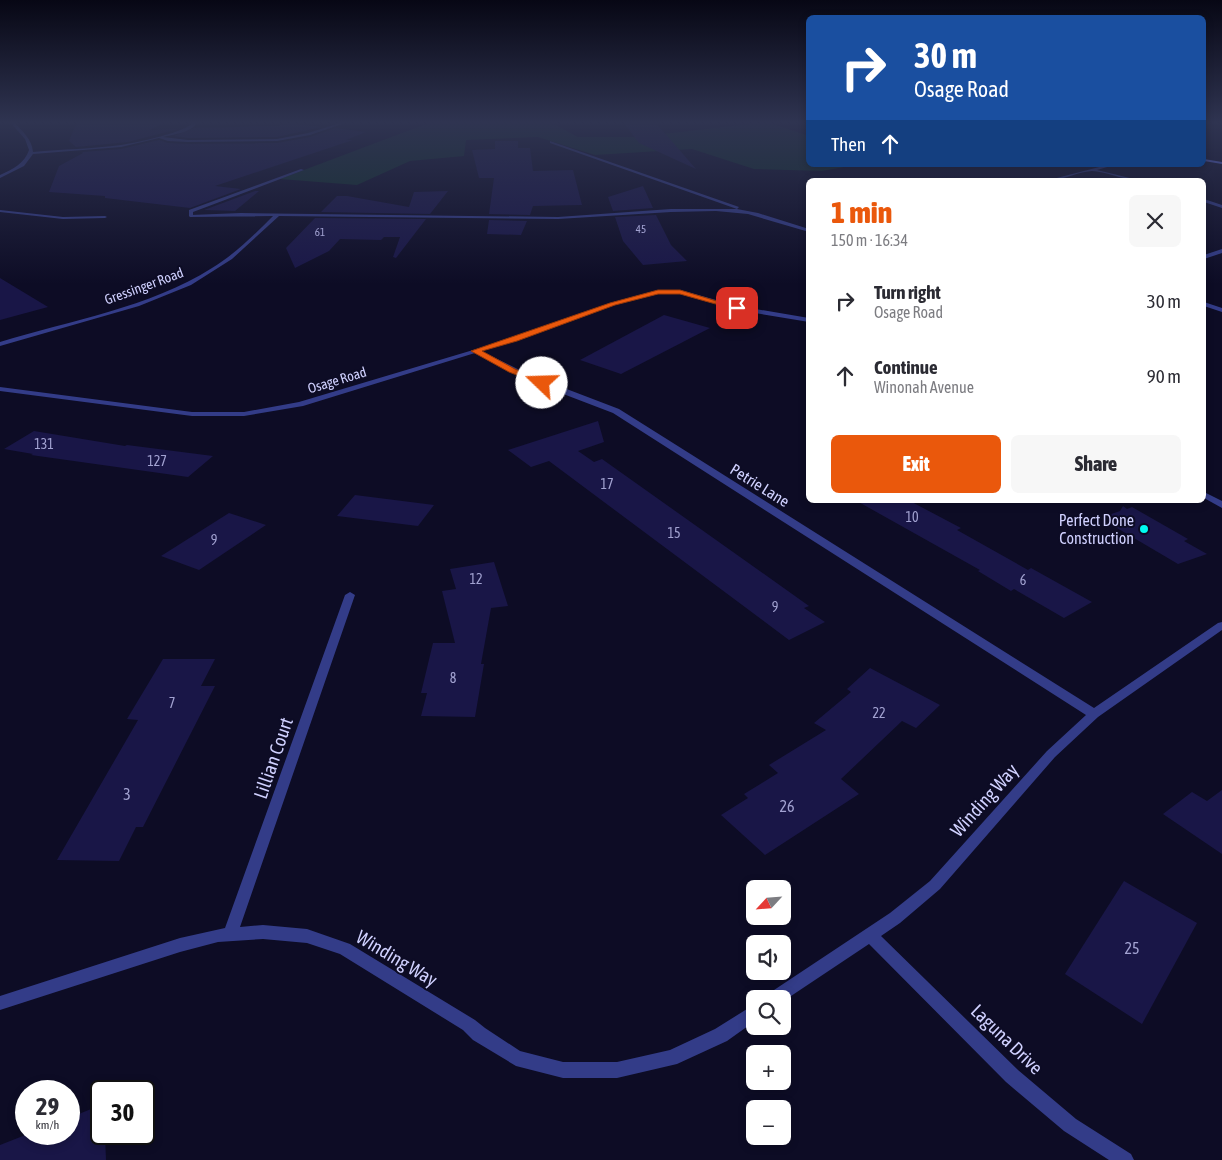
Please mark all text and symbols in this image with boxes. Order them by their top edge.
icon: right [831,35,896,100]
text: 30 m [914,35,977,75]
text: Osage Road [914,76,1009,102]
icon: ahead [876,130,904,158]
text: Then [831,133,866,155]
text: 1 min [831,195,892,229]
button: close [1129,195,1181,247]
house number: 45 [636,223,646,235]
house number: 61 [315,226,325,238]
text: 150 m · 16:34 [831,231,908,249]
street label: Gressinger Road [102,264,186,308]
text: Turn right [874,281,941,303]
pin [716,287,758,329]
icon: right [831,287,859,315]
text: 30 m [1147,290,1181,312]
icon: arrive [723,294,751,322]
text: Osage Road [874,303,943,321]
position arrow [515,356,567,408]
text: Continue [874,356,938,378]
icon: ahead [831,362,859,390]
street label: Osage Road [306,364,368,396]
text: 90 m [1147,365,1181,387]
text: Winonah Avenue [874,378,974,396]
button: Exit [831,435,1001,493]
button: Share [1011,435,1181,493]
house number: 131 [34,436,54,452]
house number: 127 [147,453,167,469]
street label: Petrie Lane [727,460,793,510]
house number: 17 [600,476,614,492]
house number: 10 [905,509,919,525]
place label: Perfect Done Construction [1059,511,1134,547]
marker: Perfect Done Construction [1138,523,1150,535]
house number: 15 [667,525,681,541]
house number: 9 [211,532,217,548]
house number: 12 [469,571,483,587]
house number: 6 [1020,572,1027,588]
house number: 9 [772,599,778,615]
house number: 8 [450,670,457,686]
house number: 7 [169,695,175,711]
house number: 22 [872,705,886,721]
street label: Lillian Court [249,715,297,801]
street label: Winding Way [946,759,1023,841]
house number: 3 [123,785,131,803]
house number: 26 [779,797,795,815]
north arrow [746,880,791,925]
map controls [746,880,791,1145]
street label: Winding Way [353,925,442,991]
button: sound [746,935,791,980]
house number: 25 [1124,939,1140,957]
button: search [746,990,791,1035]
street label: Laguna Drive [967,999,1047,1079]
button: + [746,1045,791,1090]
speed limit sign: 30 [90,1080,155,1145]
text: 29 [36,1092,59,1120]
button: − [746,1100,791,1145]
text: km/h [36,1118,59,1132]

